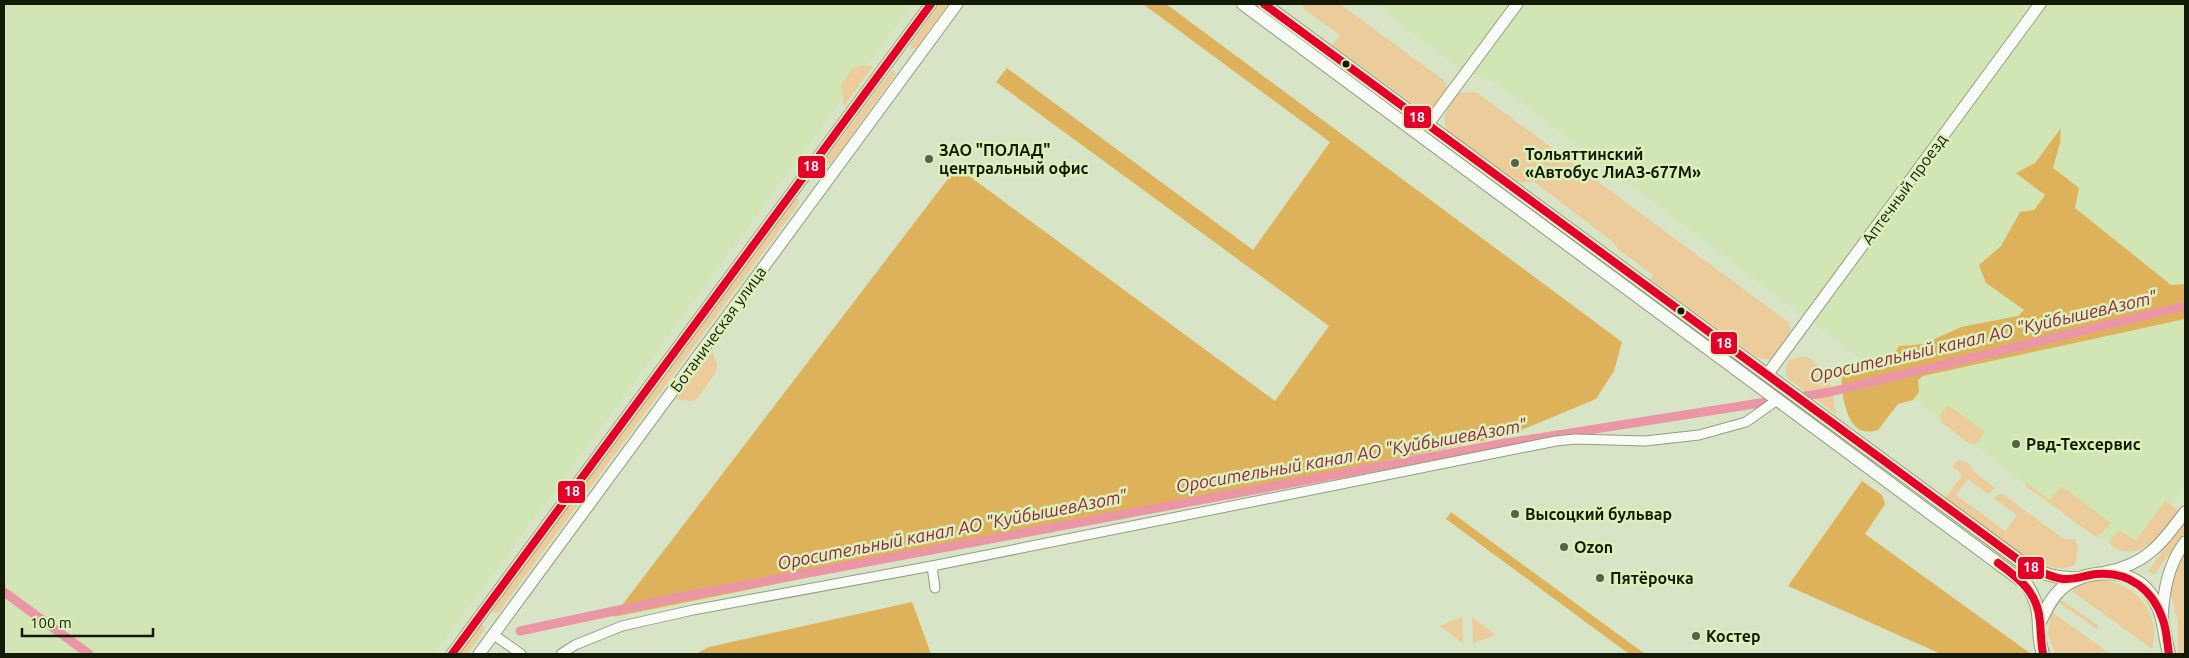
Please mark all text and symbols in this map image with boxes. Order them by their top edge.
unlabelled marker [1341,59,1351,69]
line badge: 18 [1403,105,1432,129]
text: 18 [1409,109,1425,125]
street label: Аптечный проезд [1858,130,1950,248]
place label: ЗАО "ПОЛАД" центральный офис [939,141,1089,177]
place label: Тольяттинский «Автобус ЛиАЗ-677М» [1525,145,1701,181]
marker: ЗАО "ПОЛАД" центральный офис [923,153,935,165]
line badge: 18 [797,155,826,179]
marker: Тольяттинский «Автобус ЛиАЗ-677М» [1509,157,1521,169]
text: 18 [803,158,819,174]
street label: Ботаническая улица [666,263,770,395]
water label: Оросительный канал АО "КуйбышевАзот" [1807,286,2159,386]
unlabelled marker [1676,306,1686,316]
line badge: 18 [1710,331,1738,355]
text: 18 [1716,335,1732,351]
water label: Оросительный канал АО "КуйбышевАзот" [1174,414,1529,496]
place label: Рвд-Техсервис [2026,435,2141,453]
marker: Рвд-Техсервис [2010,438,2022,450]
line badge: 18 [557,480,586,504]
text: 18 [564,483,580,499]
water label: Оросительный канал АО "КуйбышевАзот" [775,485,1129,573]
place label: Высоцкий бульвар [1525,505,1672,523]
marker: Высоцкий бульвар [1509,508,1521,520]
place label: Ozon [1574,538,1613,556]
marker: Ozon [1558,541,1570,553]
line badge: 18 [2017,556,2045,580]
text: 18 [2023,559,2039,575]
place label: Пятёрочка [1610,569,1694,587]
marker: Пятёрочка [1594,572,1606,584]
scale bar [22,606,154,638]
text: 100 m [30,614,72,631]
place label: Костер [1706,627,1761,645]
marker: Костер [1690,630,1702,642]

